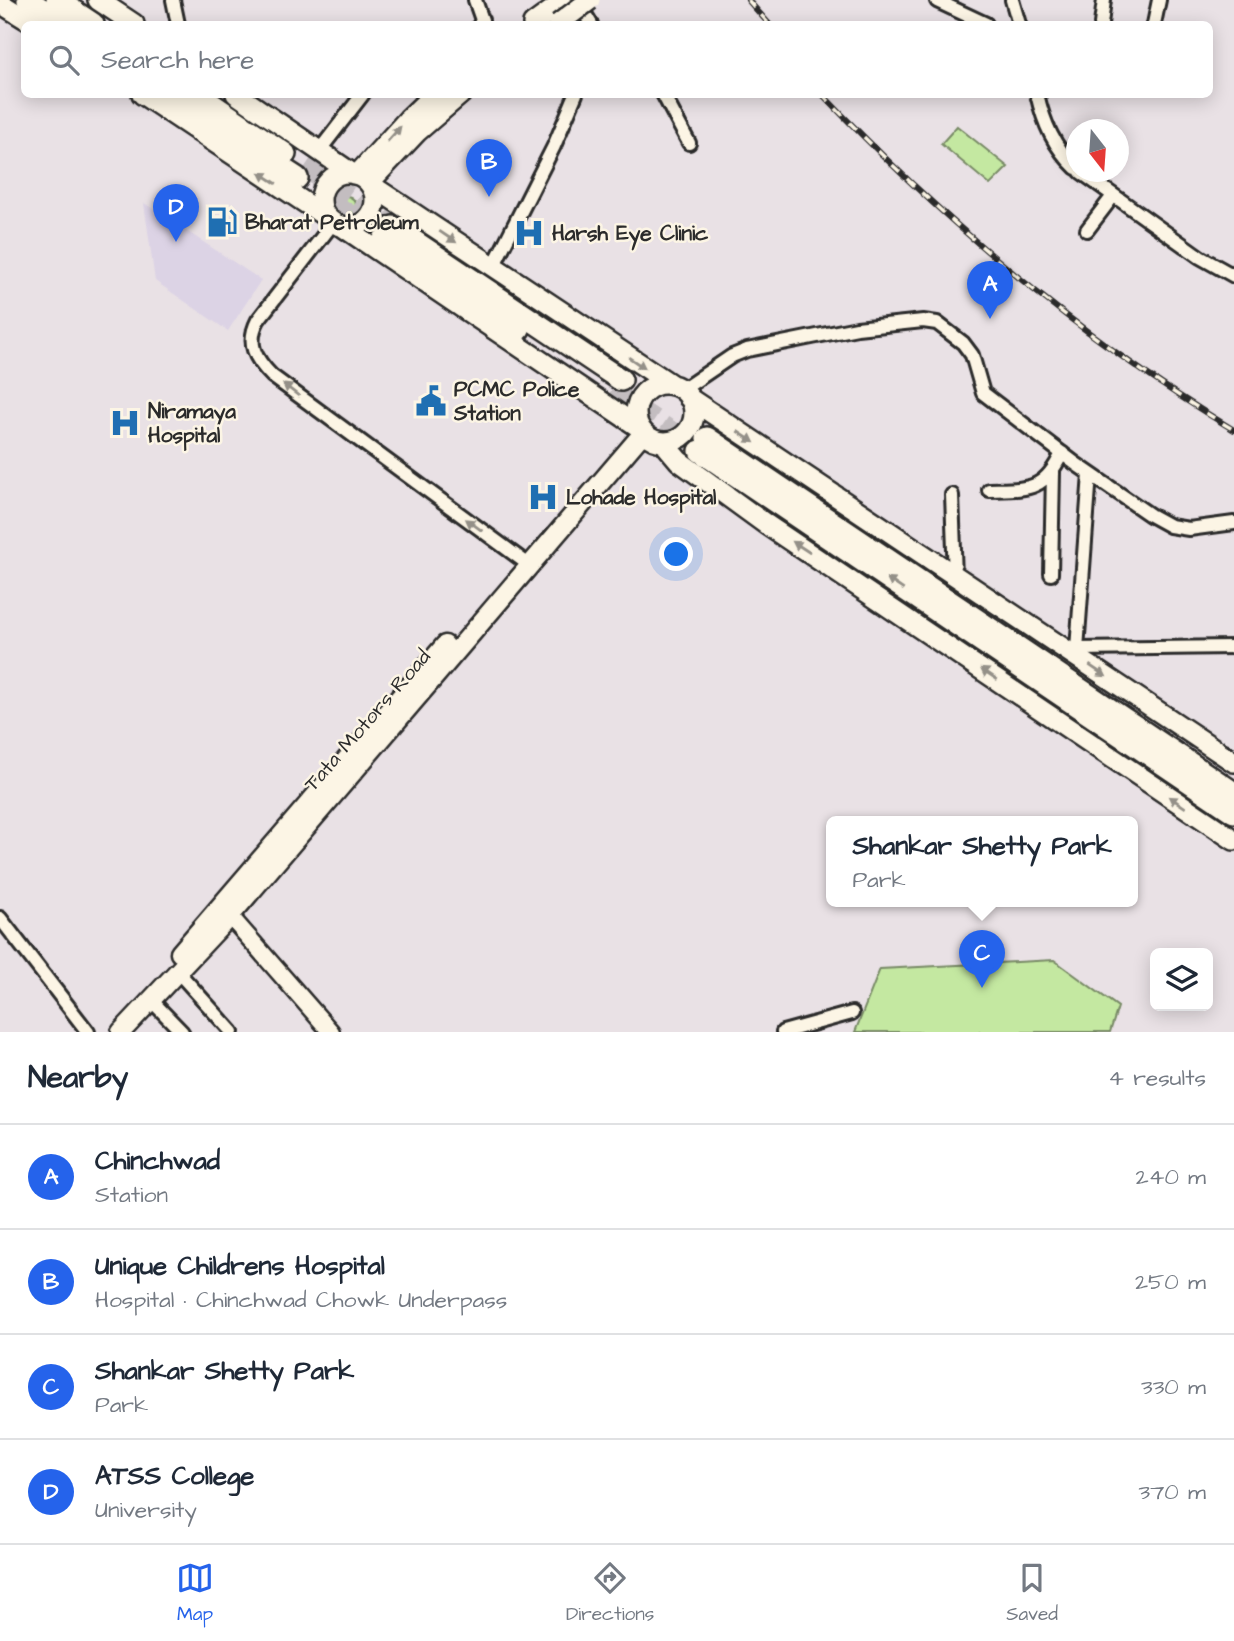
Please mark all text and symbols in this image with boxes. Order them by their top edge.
search box [21,21,1213,98]
icon: search [45,41,83,79]
text: Search here [101,42,254,78]
north arrow [1066,119,1129,182]
one-way arrow [386,126,402,143]
pin: B [466,139,512,197]
one-way arrow [259,172,278,185]
pin: D [153,184,199,242]
fuel station icon: Bharat Petroleum [205,205,239,239]
place label: Bharat Petroleum [245,208,419,237]
hospital icon: Harsh Eye Clinic [512,216,546,250]
place label: Harsh Eye Clinic [552,219,709,251]
one-way arrow [438,230,458,243]
pin: A [967,261,1013,319]
one-way arrow [627,356,647,369]
place label: PCMC Police Station [453,375,580,428]
one-way arrow [282,383,300,397]
public building icon: PCMC Police Station [414,384,448,418]
place label: Niramaya Hospital [148,397,236,451]
hospital icon: Niramaya Hospital [108,406,142,440]
one-way arrow [736,430,756,443]
hospital icon: Lohade Hospital [526,480,560,514]
place label: Lohade Hospital [566,483,717,513]
one-way arrow [465,518,483,532]
your location [659,537,693,571]
one-way arrow [791,540,810,553]
one-way arrow [886,577,904,591]
street label: Tata Motors Road [298,643,437,798]
one-way arrow [1089,664,1108,677]
one-way arrow [980,667,998,681]
one-way arrow [1168,796,1187,809]
popup [826,816,1138,907]
text: Shankar Shetty Park [852,828,1112,864]
text: Park [852,864,906,896]
pin: C [959,930,1005,988]
map controls [1150,948,1213,1011]
button: layers [1150,948,1213,1011]
text: Nearby [28,1057,128,1099]
text: 4 results [1108,1062,1206,1094]
text: Chinchwad [95,1143,220,1179]
text: A [44,1161,58,1193]
text: 240 m [1136,1161,1206,1193]
text: Station [95,1179,168,1211]
text: Unique Childrens Hospital [95,1248,385,1284]
text: B [43,1266,59,1298]
text: 250 m [1135,1266,1206,1298]
text: Hospital · Chinchwad Chowk Underpass [95,1284,507,1316]
text: Shankar Shetty Park [95,1353,354,1389]
text: C [43,1371,59,1403]
text: 330 m [1141,1371,1206,1403]
text: Park [95,1389,148,1421]
text: ATSS College [95,1458,254,1494]
text: D [44,1476,58,1508]
text: 370 m [1139,1476,1206,1508]
text: University [95,1494,197,1526]
tab: Map [176,1559,214,1628]
tab: Directions [566,1559,654,1628]
tab: Saved [1006,1559,1058,1628]

